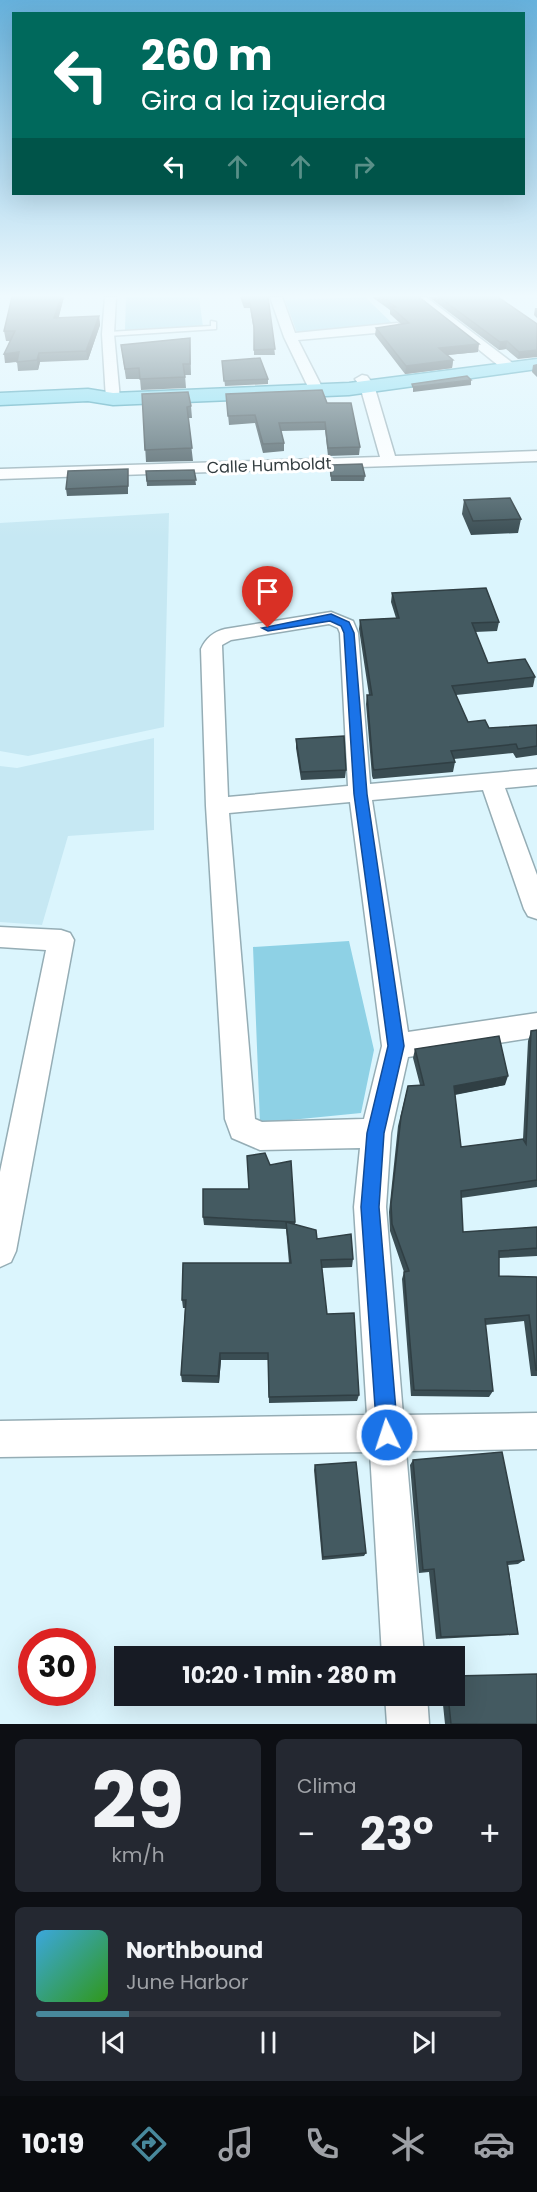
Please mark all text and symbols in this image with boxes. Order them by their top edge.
text: 260 m [141,26,273,85]
icon: left [42,36,120,114]
text: Gira a la izquierda [141,82,386,119]
icon: left [158,150,191,183]
icon: ahead [221,150,254,183]
icon: ahead [284,150,317,183]
icon: right [347,150,380,183]
street label: Calle Humboldt [206,452,332,479]
pin [242,566,293,628]
icon: arrive [251,575,284,608]
position arrow [355,1403,419,1467]
speed limit sign: 30 [18,1628,96,1706]
text: 10:20 · 1 min · 280 m [182,1660,397,1691]
text: 29 [92,1746,184,1855]
text: Clima [297,1772,356,1800]
text: 23° [360,1803,434,1866]
text: − [297,1811,315,1858]
text: + [478,1811,501,1858]
text: km/h [111,1841,165,1869]
text: Northbound [126,1935,263,1966]
text: June Harbor [126,1968,249,1996]
icon: previous [97,2026,130,2059]
icon: pause [252,2026,285,2059]
icon: next [407,2026,440,2059]
icon: directions [128,2123,170,2165]
icon: music [215,2123,257,2165]
icon: phone [301,2123,343,2165]
icon: climate [387,2123,429,2165]
icon: car [473,2123,515,2165]
text: 10:19 [22,2125,84,2162]

